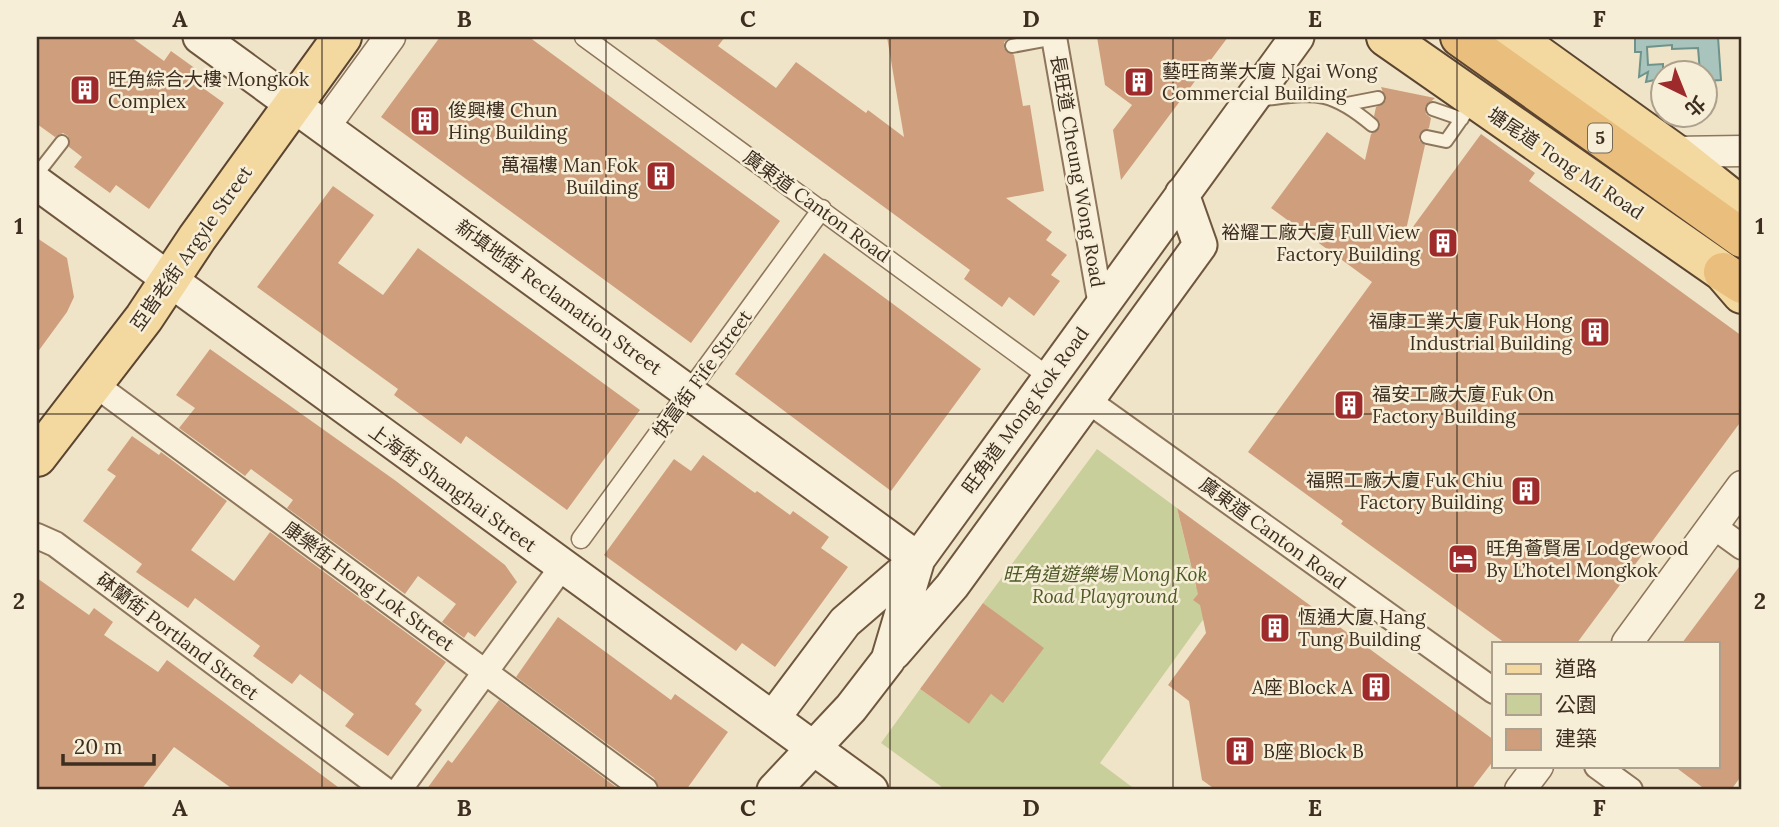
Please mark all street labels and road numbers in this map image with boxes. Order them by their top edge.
street label: 長旺道 Cheung Wong Road [1046,53,1110,289]
street label: 塘尾道 Tong Mi Road [1483,102,1649,224]
road number: 5 [1588,124,1612,153]
street label: 廣東道 Canton Road [739,145,895,267]
street label: 亞皆老街 Argyle Street [125,160,257,335]
street label: 新填地街 Reclamation Street [451,214,667,380]
street label: 快富街 Fife Street [647,304,757,443]
street label: 旺角道 Mong Kok Road [956,322,1094,498]
street label: 上海街 Shanghai Street [364,419,542,557]
street label: 廣東道 Canton Road [1195,472,1351,594]
street label: 康樂街 Hong Lok Street [279,516,460,657]
street label: 砵蘭街 Portland Street [92,567,264,705]

